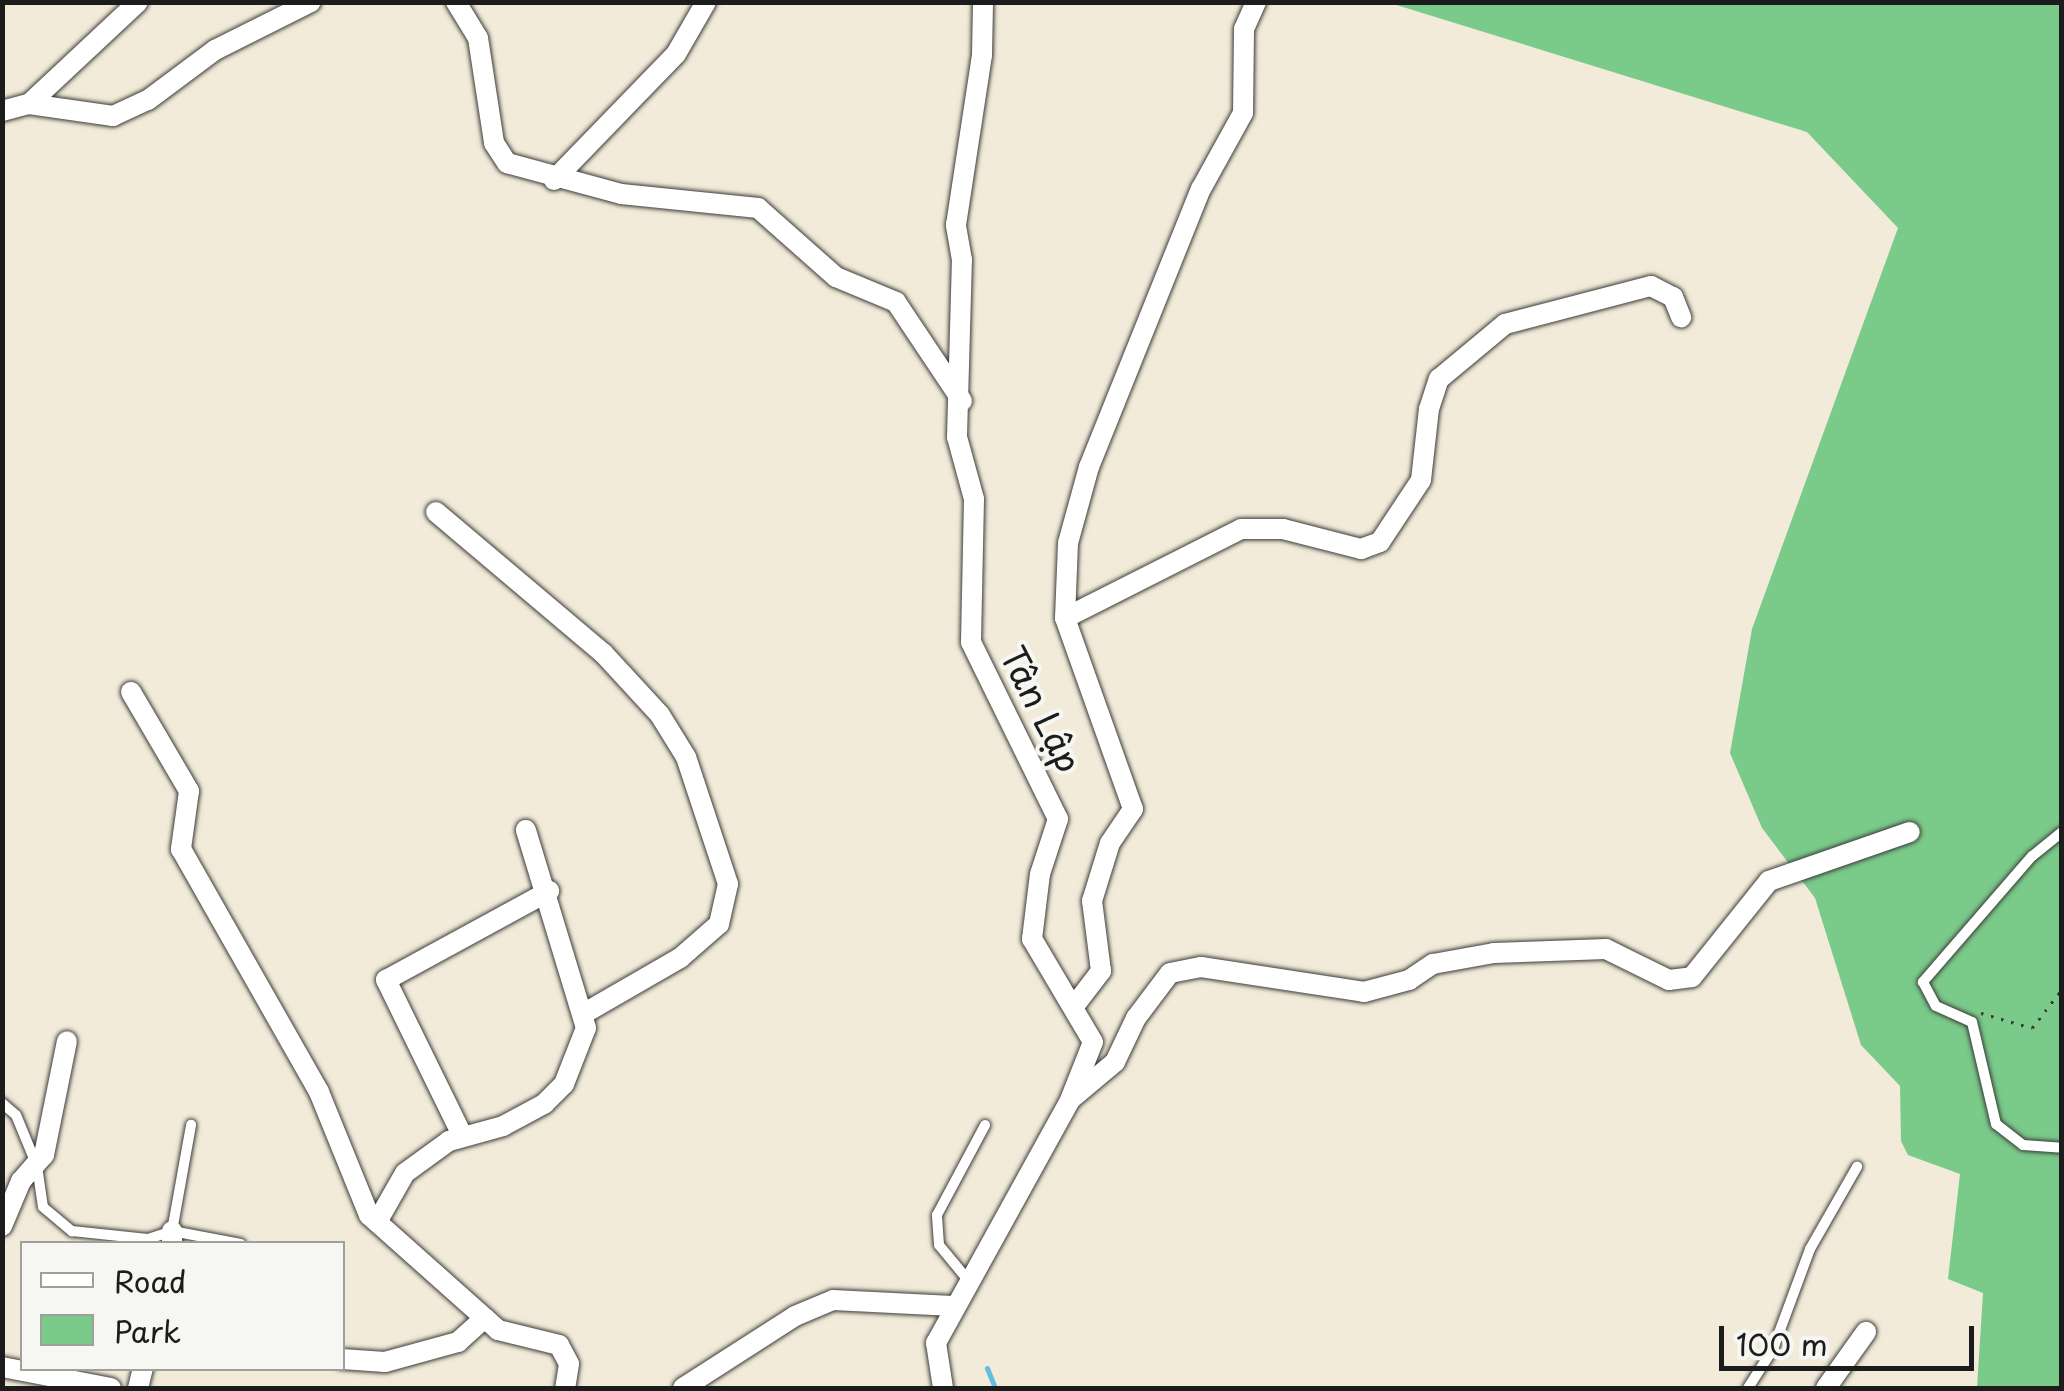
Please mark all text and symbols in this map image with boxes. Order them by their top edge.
street label: Tân Lập [993,639,1091,779]
legend [20,1241,345,1371]
text: Road [114,1258,187,1303]
scale bar [1724,1306,1979,1368]
text: Park [114,1308,181,1353]
text: 100 m [1736,1321,1828,1366]

